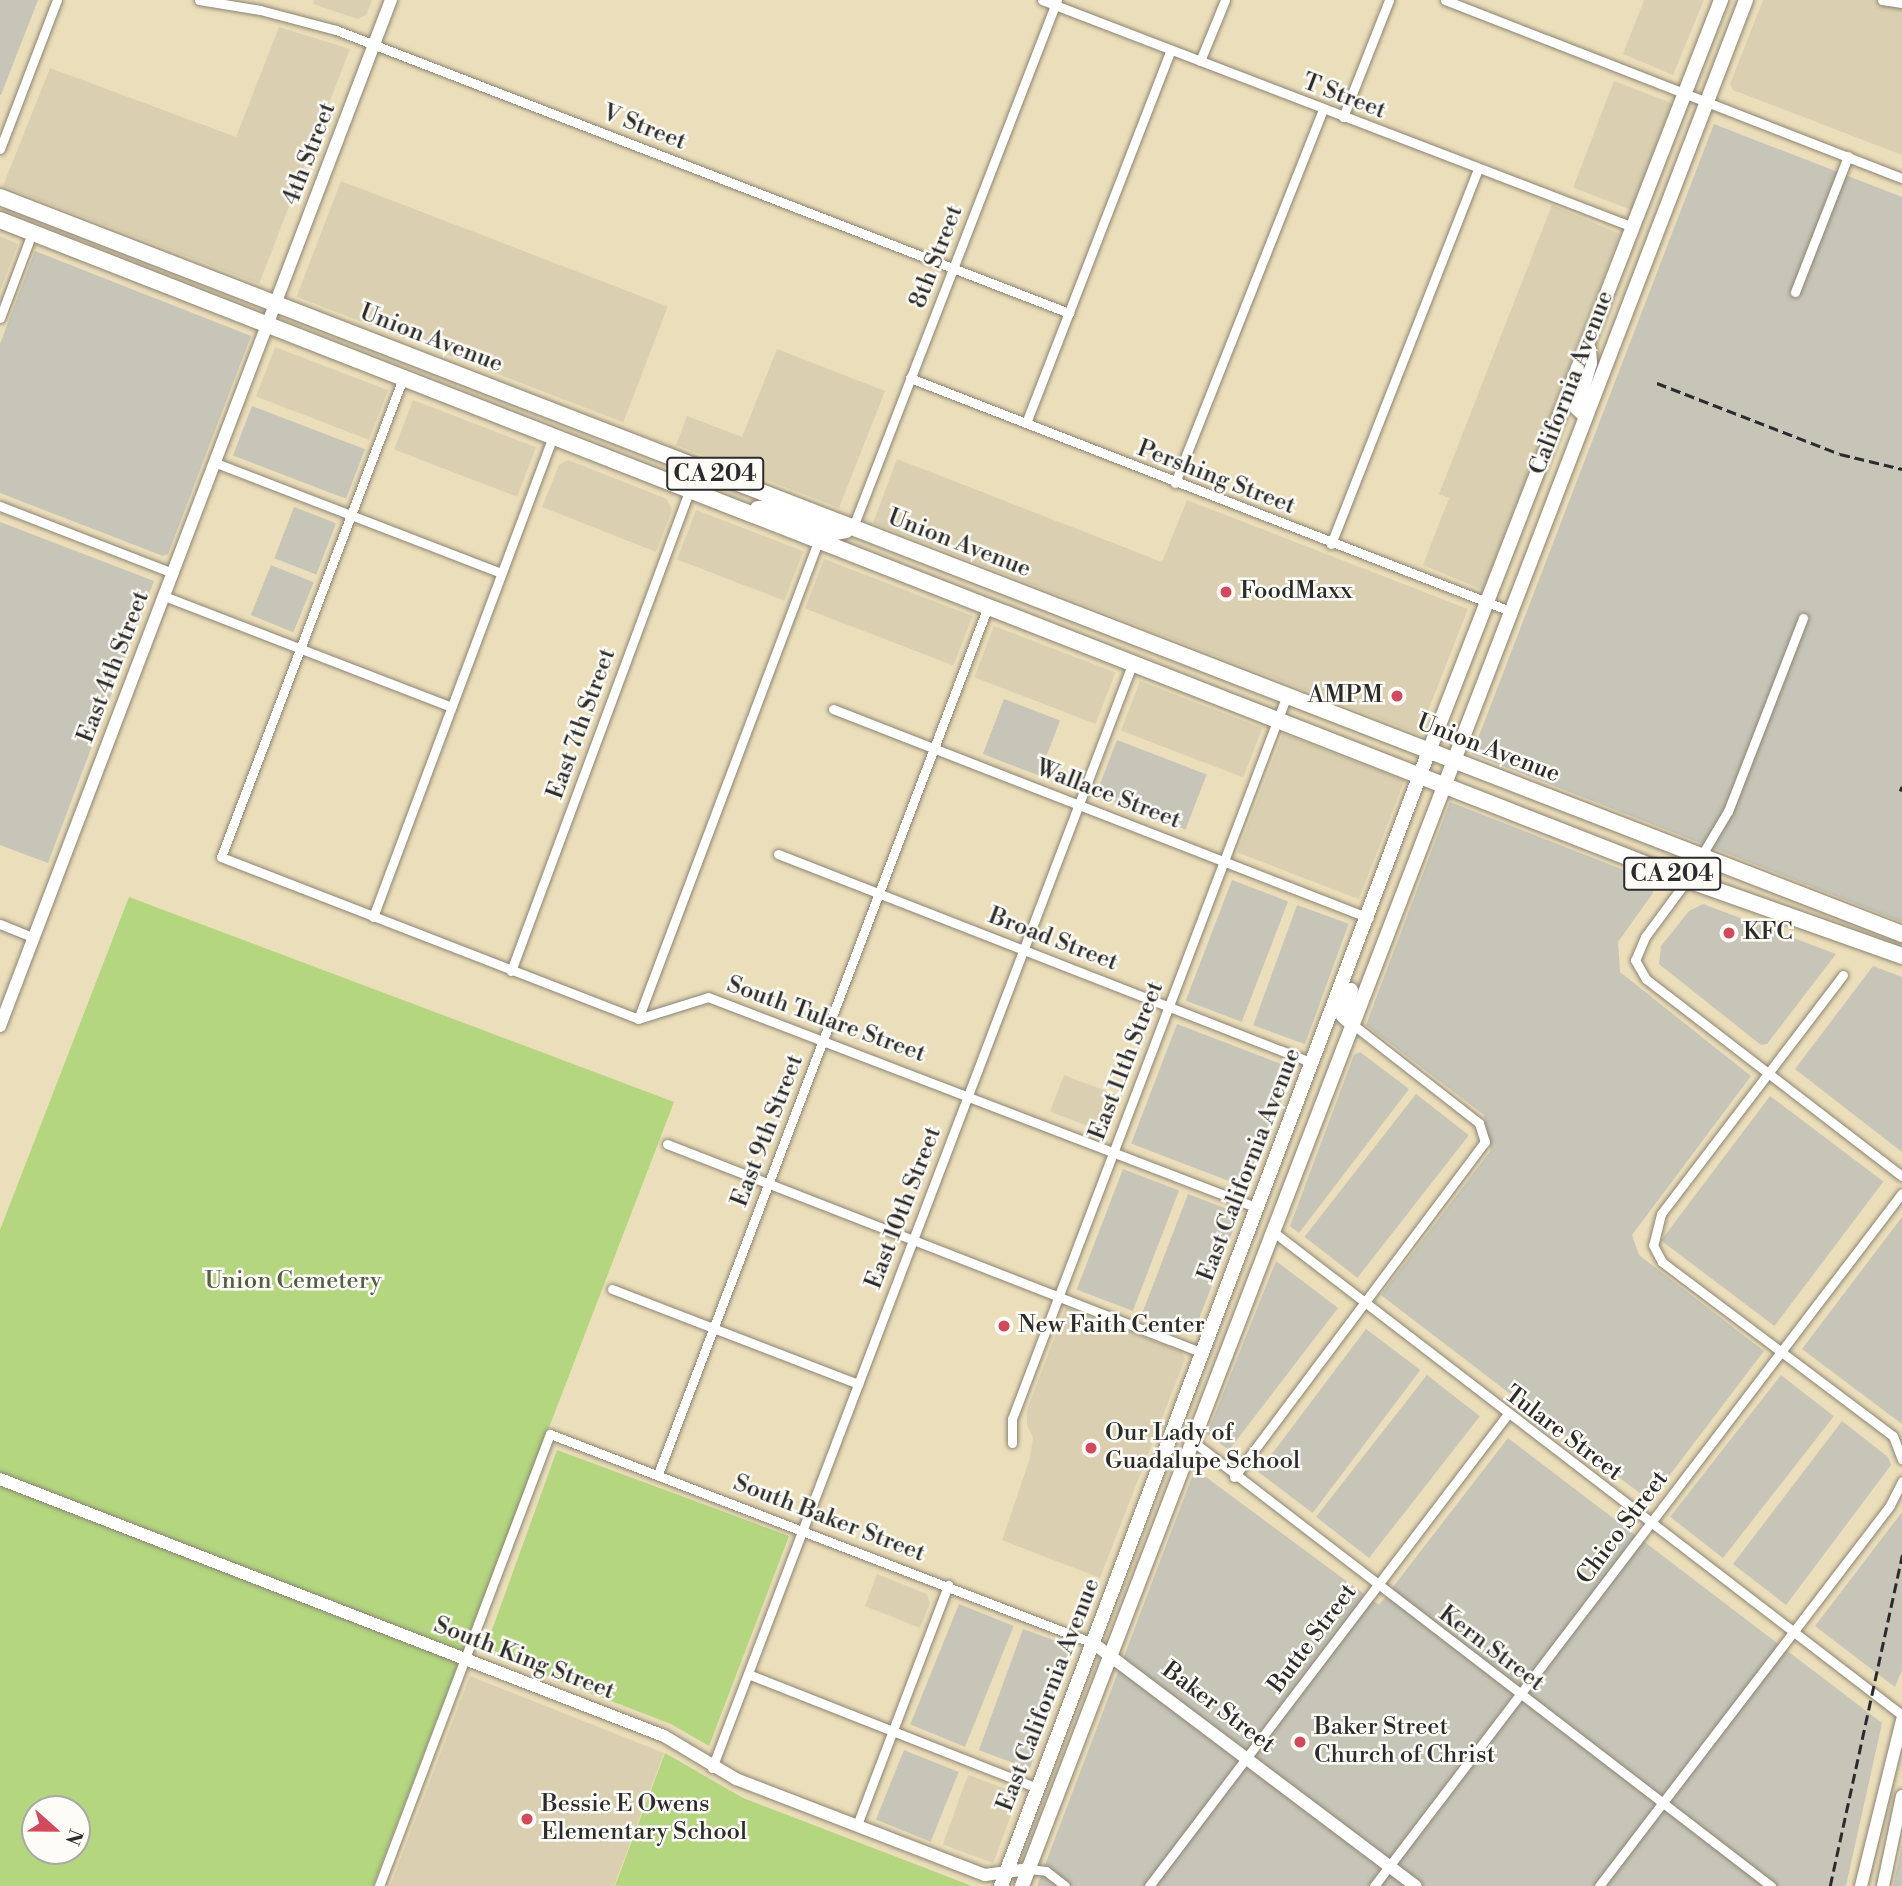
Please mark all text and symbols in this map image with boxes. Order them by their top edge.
street label: T Street [1298,68,1390,126]
street label: 4th Street [277,99,343,209]
street label: V Street [598,99,690,157]
street label: 8th Street [904,201,970,313]
street label: California Avenue [1524,287,1620,479]
street label: Union Avenue [355,298,507,380]
street label: Pershing Street [1133,435,1299,521]
road number: CA 204 [666,454,764,494]
street label: Union Avenue [883,503,1035,585]
place label: FoodMaxx [1240,578,1352,606]
marker: FoodMaxx [1218,584,1234,600]
street label: East 4th Street [72,587,156,747]
street label: East 7th Street [541,645,623,803]
place label: AMPM [1308,682,1383,710]
marker: AMPM [1389,688,1405,704]
street label: Union Avenue [1412,708,1564,790]
street label: Wallace Street [1031,754,1185,836]
road number: CA 204 [1623,854,1721,894]
street label: Broad Street [984,902,1122,978]
place label: KFC [1743,919,1793,947]
marker: KFC [1721,925,1737,941]
street label: South Tulare Street [723,971,929,1069]
street label: East 11th Street [1084,978,1170,1144]
street label: East California Avenue [1192,1044,1308,1286]
street label: East 9th Street [726,1051,810,1211]
street label: East 10th Street [860,1123,948,1293]
park label: Union Cemetery [204,1268,382,1296]
place label: New Faith Center [1018,1312,1205,1340]
marker: New Faith Center [996,1318,1012,1334]
street label: Tulare Street [1498,1380,1628,1488]
place label: Our Lady of Guadalupe School [1105,1420,1300,1476]
marker: Our Lady of Guadalupe School [1083,1440,1099,1456]
street label: Chico Street [1571,1466,1675,1590]
street label: South Baker Street [729,1469,929,1569]
street label: East California Avenue [991,1574,1107,1816]
street label: Butte Street [1263,1579,1363,1699]
street label: Kern Street [1433,1600,1549,1698]
street label: South King Street [430,1611,618,1707]
street label: Baker Street [1156,1656,1280,1760]
place label: Baker Street Church of Christ [1314,1714,1495,1770]
marker: Baker Street Church of Christ [1292,1734,1308,1750]
place label: Bessie E Owens Elementary School [541,1791,747,1847]
north arrow [21,1795,91,1865]
marker: Bessie E Owens Elementary School [519,1811,535,1827]
text: N [60,1825,88,1848]

